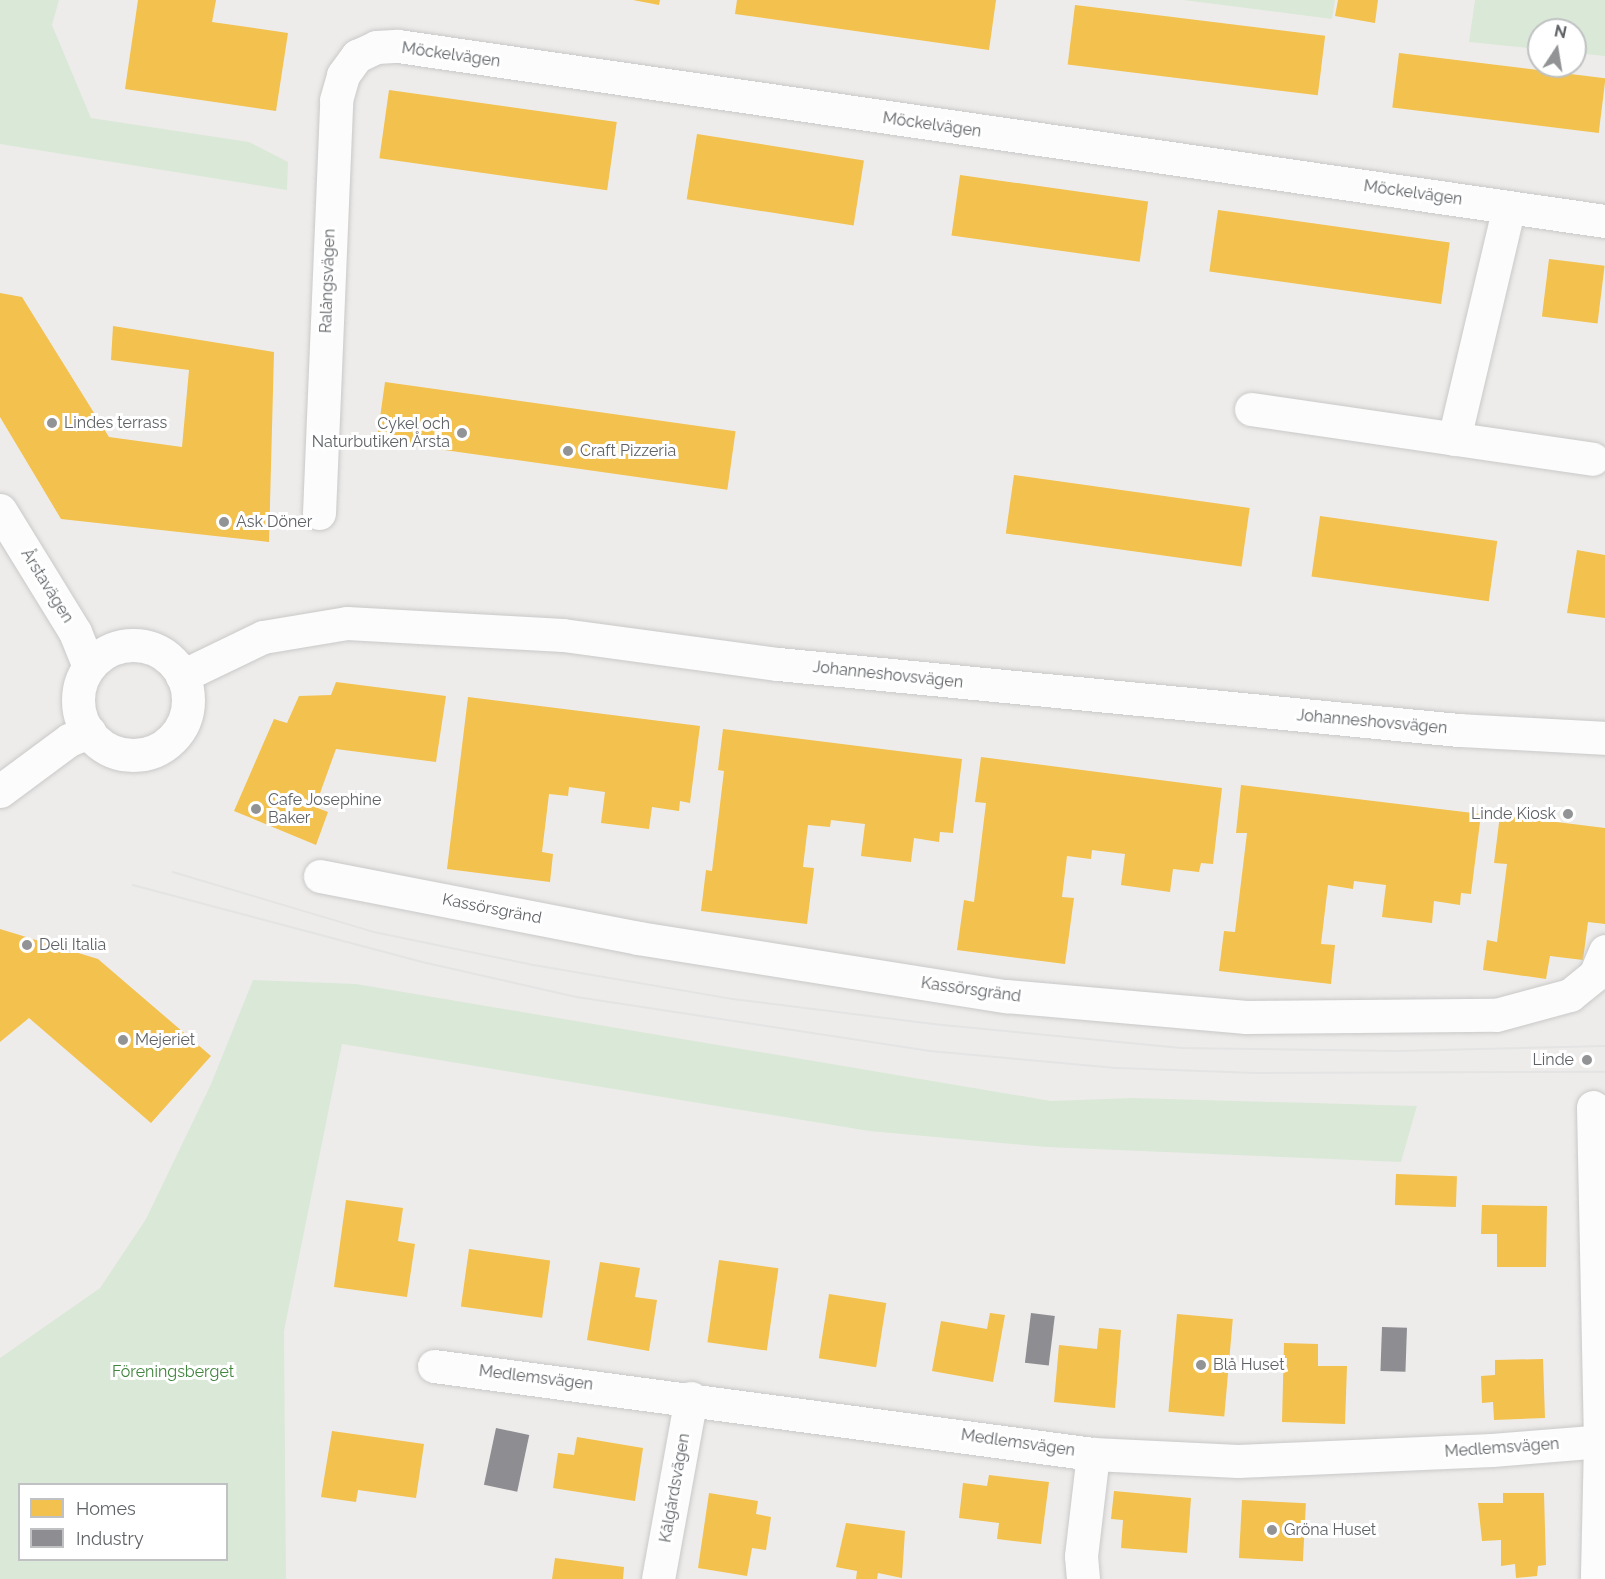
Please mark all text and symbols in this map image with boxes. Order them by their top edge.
north arrow [1527,18,1587,78]
text: N [1552,21,1568,42]
street label: Möckelvägen [400,39,502,71]
street label: Möckelvägen [881,109,983,141]
street label: Möckelvägen [1362,177,1464,209]
street label: Ralångsvägen [317,228,339,334]
place label: Lindes terrass [64,413,167,433]
place label: Cykel och Naturbutiken Årsta [311,414,450,452]
marker: Lindes terrass [45,416,59,430]
marker: Cykel och Naturbutiken Årsta [455,426,469,440]
place label: Craft Pizzeria [580,441,676,461]
marker: Craft Pizzeria [561,444,575,458]
place label: Ask Döner [236,512,312,532]
marker: Ask Döner [217,515,231,529]
street label: Årstavägen [17,545,77,627]
street label: Johanneshovsvägen [812,658,964,692]
street label: Johanneshovsvägen [1296,706,1448,738]
place label: Cafe Josephine Baker [268,790,382,828]
marker: Cafe Josephine Baker [249,802,263,816]
place label: Linde Kiosk [1471,804,1556,824]
marker: Linde Kiosk [1561,807,1575,821]
street label: Kassörsgränd [441,890,543,928]
place label: Deli Italia [39,935,106,955]
marker: Deli Italia [20,938,34,952]
street label: Kassörsgränd [920,973,1022,1007]
place label: Mejeriet [135,1030,195,1050]
marker: Mejeriet [116,1033,130,1047]
place label: Linde [1533,1050,1574,1070]
marker: Linde [1578,1051,1596,1069]
place label: Blå Huset [1213,1355,1285,1375]
marker: Blå Huset [1194,1358,1208,1372]
street label: Medlemsvägen [478,1361,594,1395]
park label: Föreningsberget [112,1362,234,1382]
street label: Medlemsvägen [960,1425,1076,1461]
street label: Kålgårdsvägen [656,1432,694,1544]
street label: Medlemsvägen [1444,1434,1560,1462]
legend [18,1483,228,1561]
text: Homes [76,1498,136,1519]
place label: Gröna Huset [1284,1520,1376,1540]
marker: Gröna Huset [1265,1523,1279,1537]
text: Industry [76,1528,144,1549]

